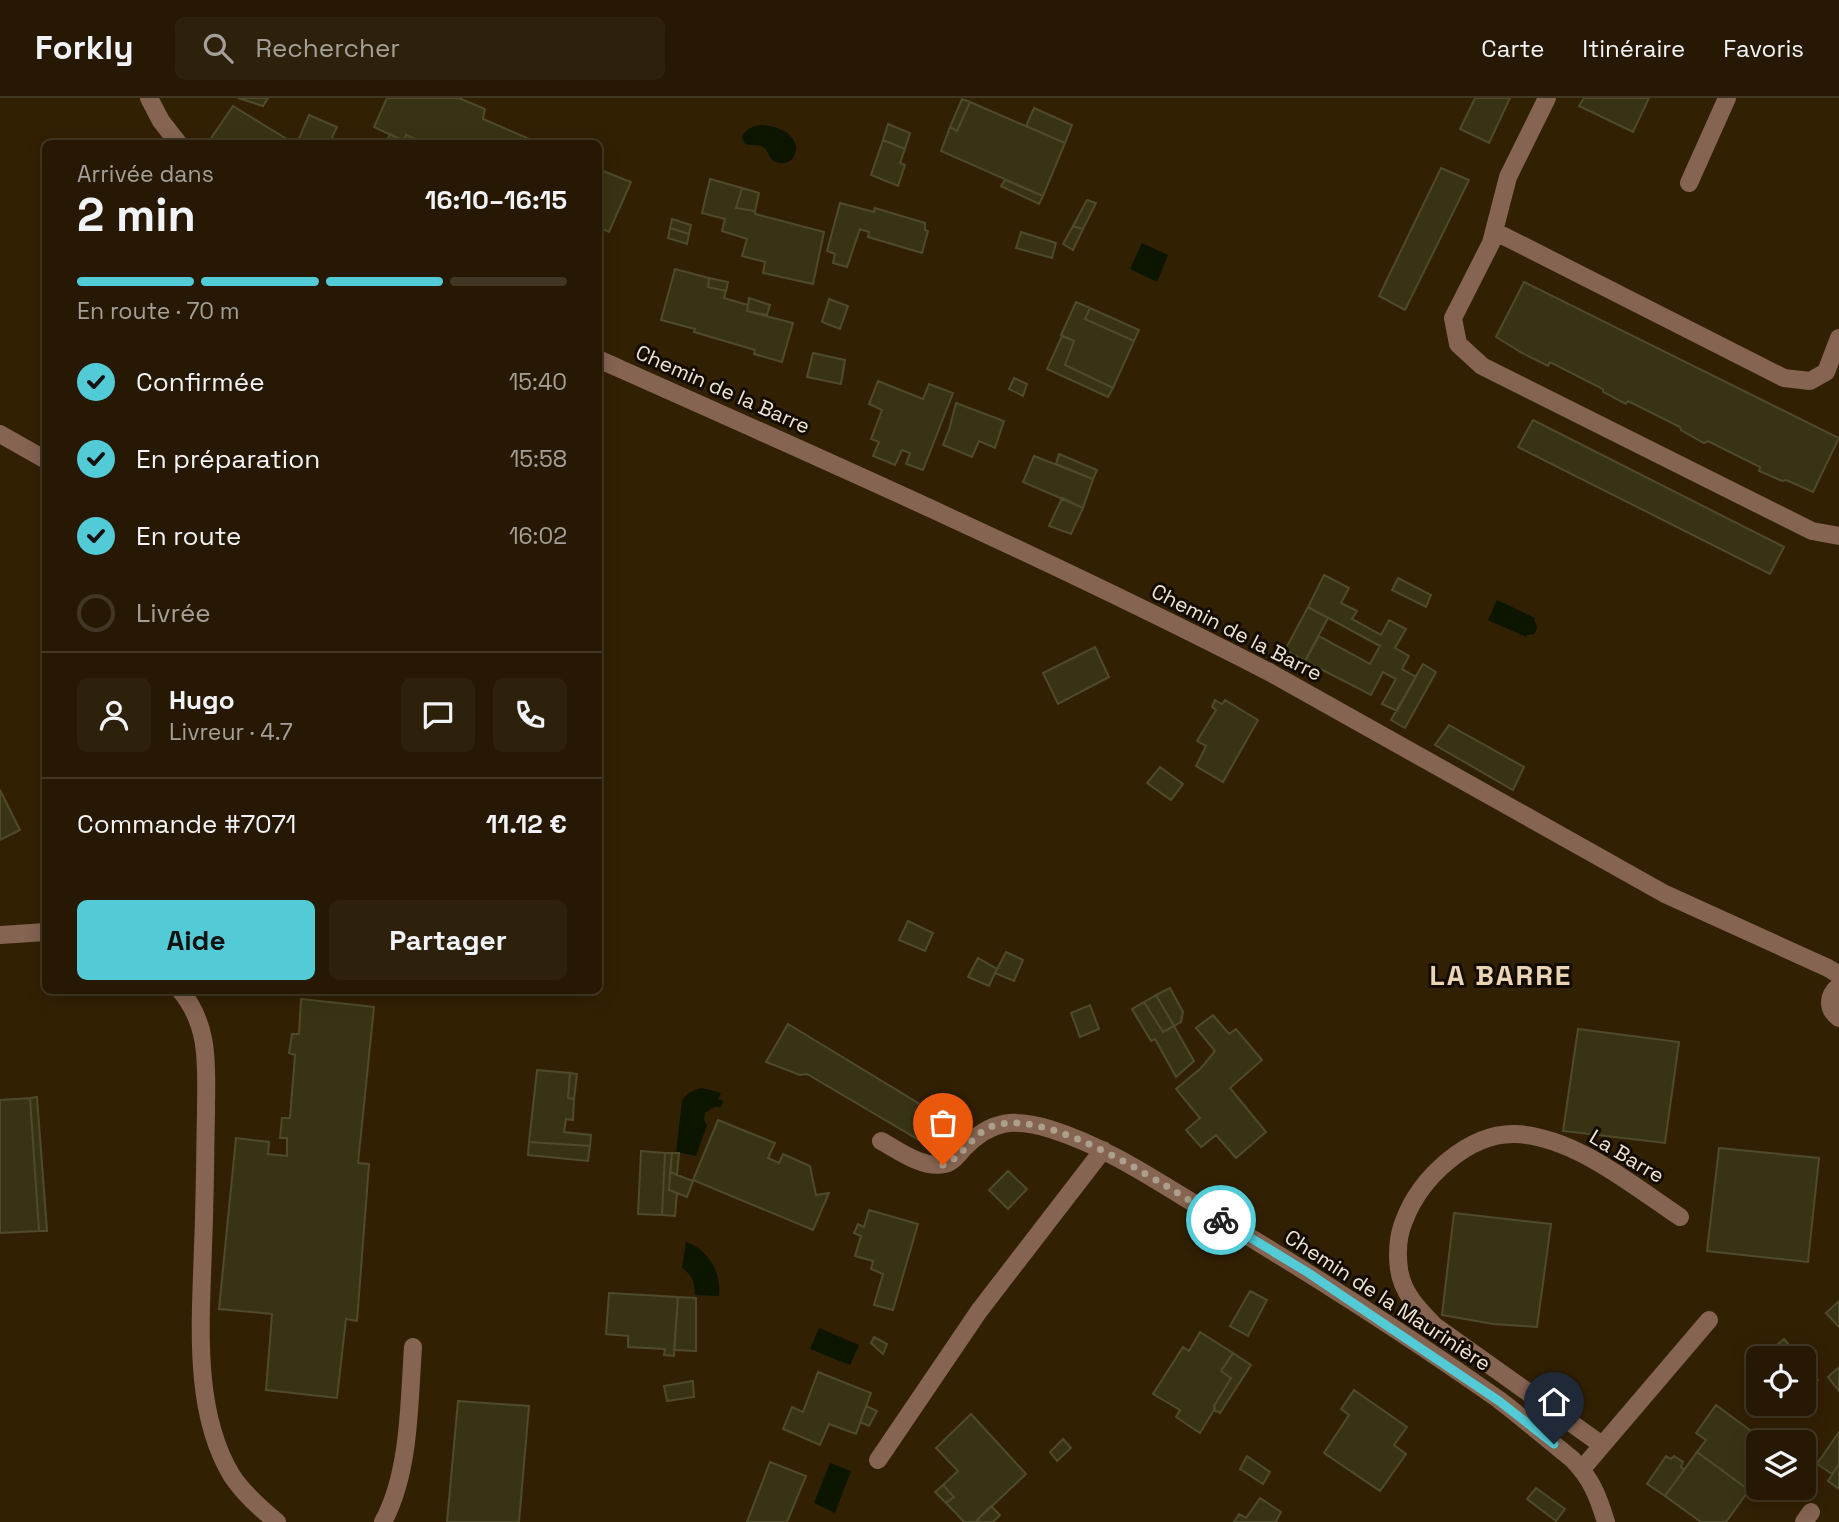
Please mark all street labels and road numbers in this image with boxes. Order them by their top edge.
street label: Chemin de la Barre [632,338,814,440]
street label: Chemin de la Barre [1147,577,1327,687]
street label: La Barre [1585,1123,1669,1189]
street label: Chemin de la Maurinière [1280,1223,1496,1377]

